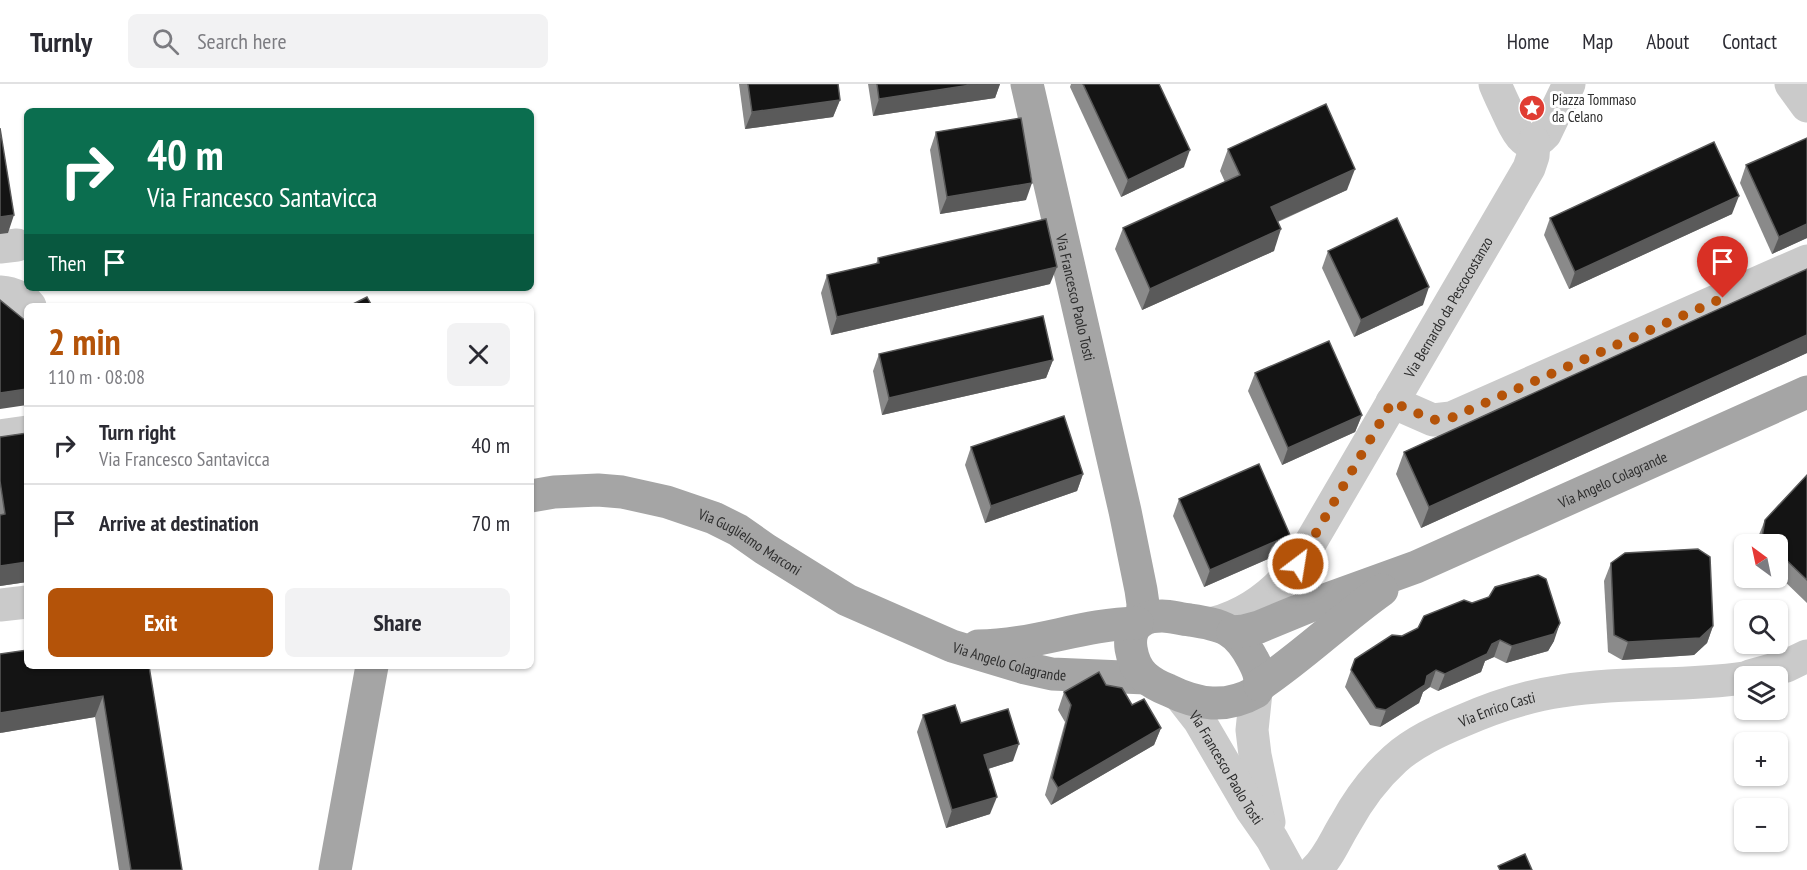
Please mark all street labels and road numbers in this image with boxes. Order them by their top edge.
street label: Via Francesco Paolo Tosti [1052,231,1100,363]
street label: Via Bernardo da Pescocostanzo [1399,233,1496,382]
street label: Via Angelo Colagrande [1554,446,1670,512]
street label: Via Guglielmo Marconi [695,504,805,579]
street label: Via Angelo Colagrande [950,637,1067,684]
street label: Via Enrico Casti [1455,687,1537,731]
street label: Via Francesco Paolo Tosti [1185,706,1268,828]

